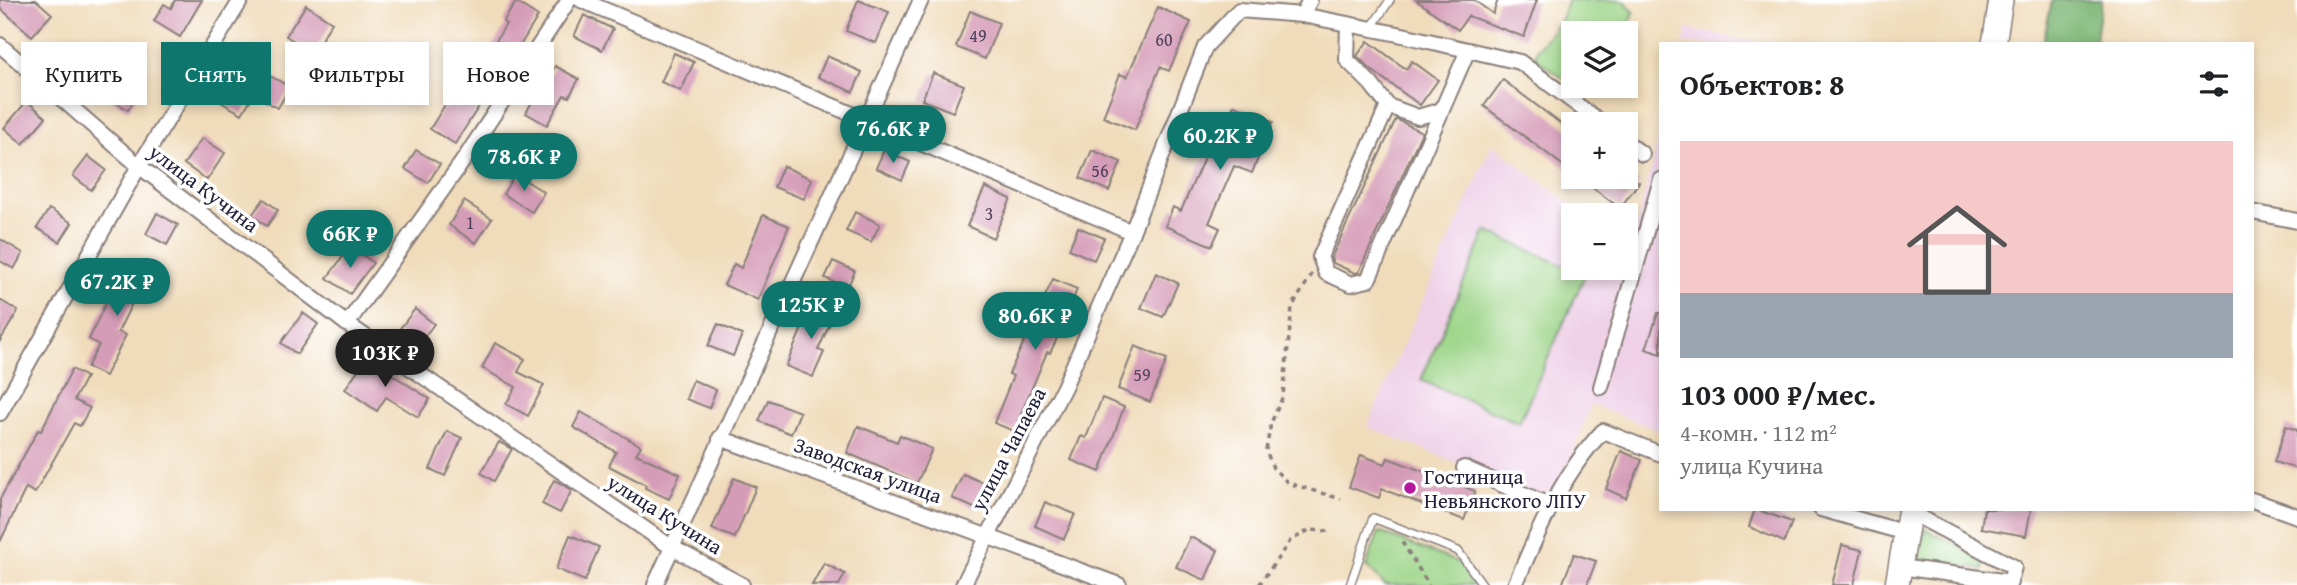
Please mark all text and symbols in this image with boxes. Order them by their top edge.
map controls [1561,21,1638,280]
button: layers [1561,21,1638,98]
house number: 49 [969,22,987,49]
house number: 60 [1155,26,1173,53]
chip: Купить [21,42,147,105]
chip: Снять [161,42,271,105]
chip: Фильтры [285,42,429,105]
chip: Новое [443,42,554,105]
text: Объектов: 8 [1680,62,1844,106]
icon: filters [2195,65,2233,103]
pin: 76.6K ₽ [828,106,958,165]
text: 76.6K ₽ [856,111,930,144]
button: + [1561,112,1638,189]
pin: 60.2K ₽ [1155,113,1285,172]
text: 60.2K ₽ [1183,118,1257,151]
pin: 78.6K ₽ [459,134,589,193]
street label: улица Кучина [142,136,266,240]
text: 78.6K ₽ [487,139,561,172]
house number: 56 [1091,157,1109,184]
icon: home [1894,187,2020,313]
house number: 3 [985,200,993,227]
button: − [1561,203,1638,280]
house number: 1 [466,209,474,236]
pin: 66K ₽ [301,210,399,270]
text: 66K ₽ [322,216,378,249]
pin: 67.2K ₽ [52,258,182,318]
text: 67.2K ₽ [80,264,154,297]
pin: 125K ₽ [754,282,868,341]
text: 125K ₽ [777,287,845,320]
pin: 80.6K ₽ [970,292,1100,352]
text: 80.6K ₽ [998,298,1072,331]
pin: 103K ₽ [328,330,442,389]
text: 103K ₽ [351,335,419,368]
house number: 59 [1133,361,1151,388]
text: 103 000 ₽/мес. [1680,372,1876,416]
street label: улица Чапаева [962,382,1054,517]
text: 4-комн. · 112 m² [1680,416,1837,449]
street label: Заводская улица [790,429,946,511]
text: улица Кучина [1680,449,1823,482]
place label: Гостиница Невьянского ЛПУ [1424,461,1586,516]
street label: улица Кучина [600,466,729,562]
marker: Гостиница Невьянского ЛПУ [1402,480,1418,496]

